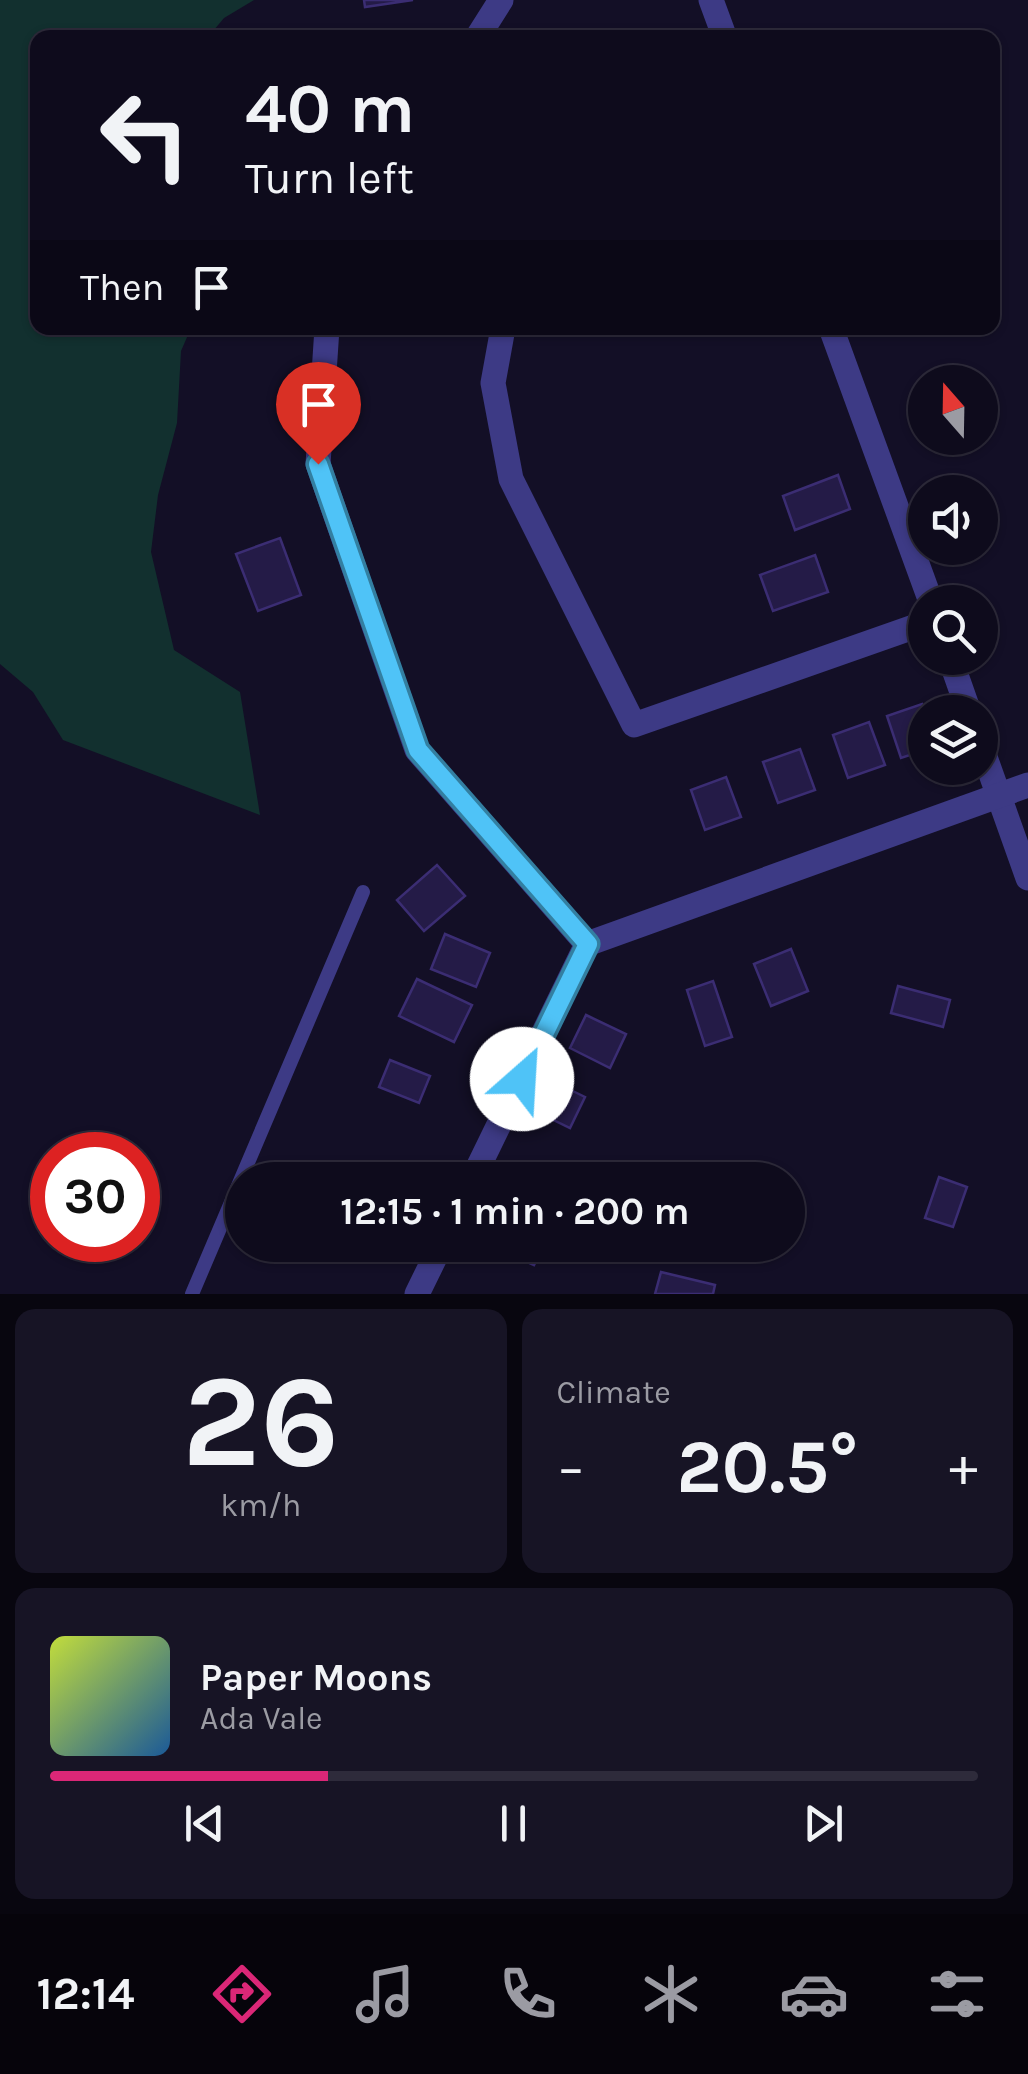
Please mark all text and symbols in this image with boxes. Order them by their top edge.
text: 40 m [245,68,415,150]
icon: left [80,70,210,200]
text: Turn left [245,152,414,204]
icon: arrive [184,260,239,315]
text: Then [80,265,164,310]
pin [276,362,361,465]
north arrow [908,365,998,455]
map controls [908,365,998,785]
icon: arrive [291,377,346,432]
button: sound [908,475,998,565]
button: search [908,585,998,675]
button: layers [908,695,998,785]
position arrow [470,1027,574,1131]
speed limit sign: 30 [30,1132,160,1262]
text: 12:15 · 1 min · 200 m [340,1189,690,1234]
text: 26 [182,1346,340,1498]
text: Climate [557,1374,671,1411]
text: 20.5° [676,1423,858,1511]
text: − [557,1435,585,1499]
text: + [949,1435,978,1499]
text: km/h [220,1487,301,1524]
text: Paper Moons [200,1655,432,1700]
text: Ada Vale [200,1700,323,1737]
icon: previous [177,1796,232,1851]
icon: pause [486,1796,541,1851]
icon: next [796,1796,851,1851]
icon: directions [207,1959,277,2029]
icon: music [350,1959,420,2029]
icon: phone [493,1959,563,2029]
icon: climate [636,1959,706,2029]
icon: car [779,1959,849,2029]
icon: filters [922,1959,992,2029]
text: 12:14 [36,1968,135,2020]

